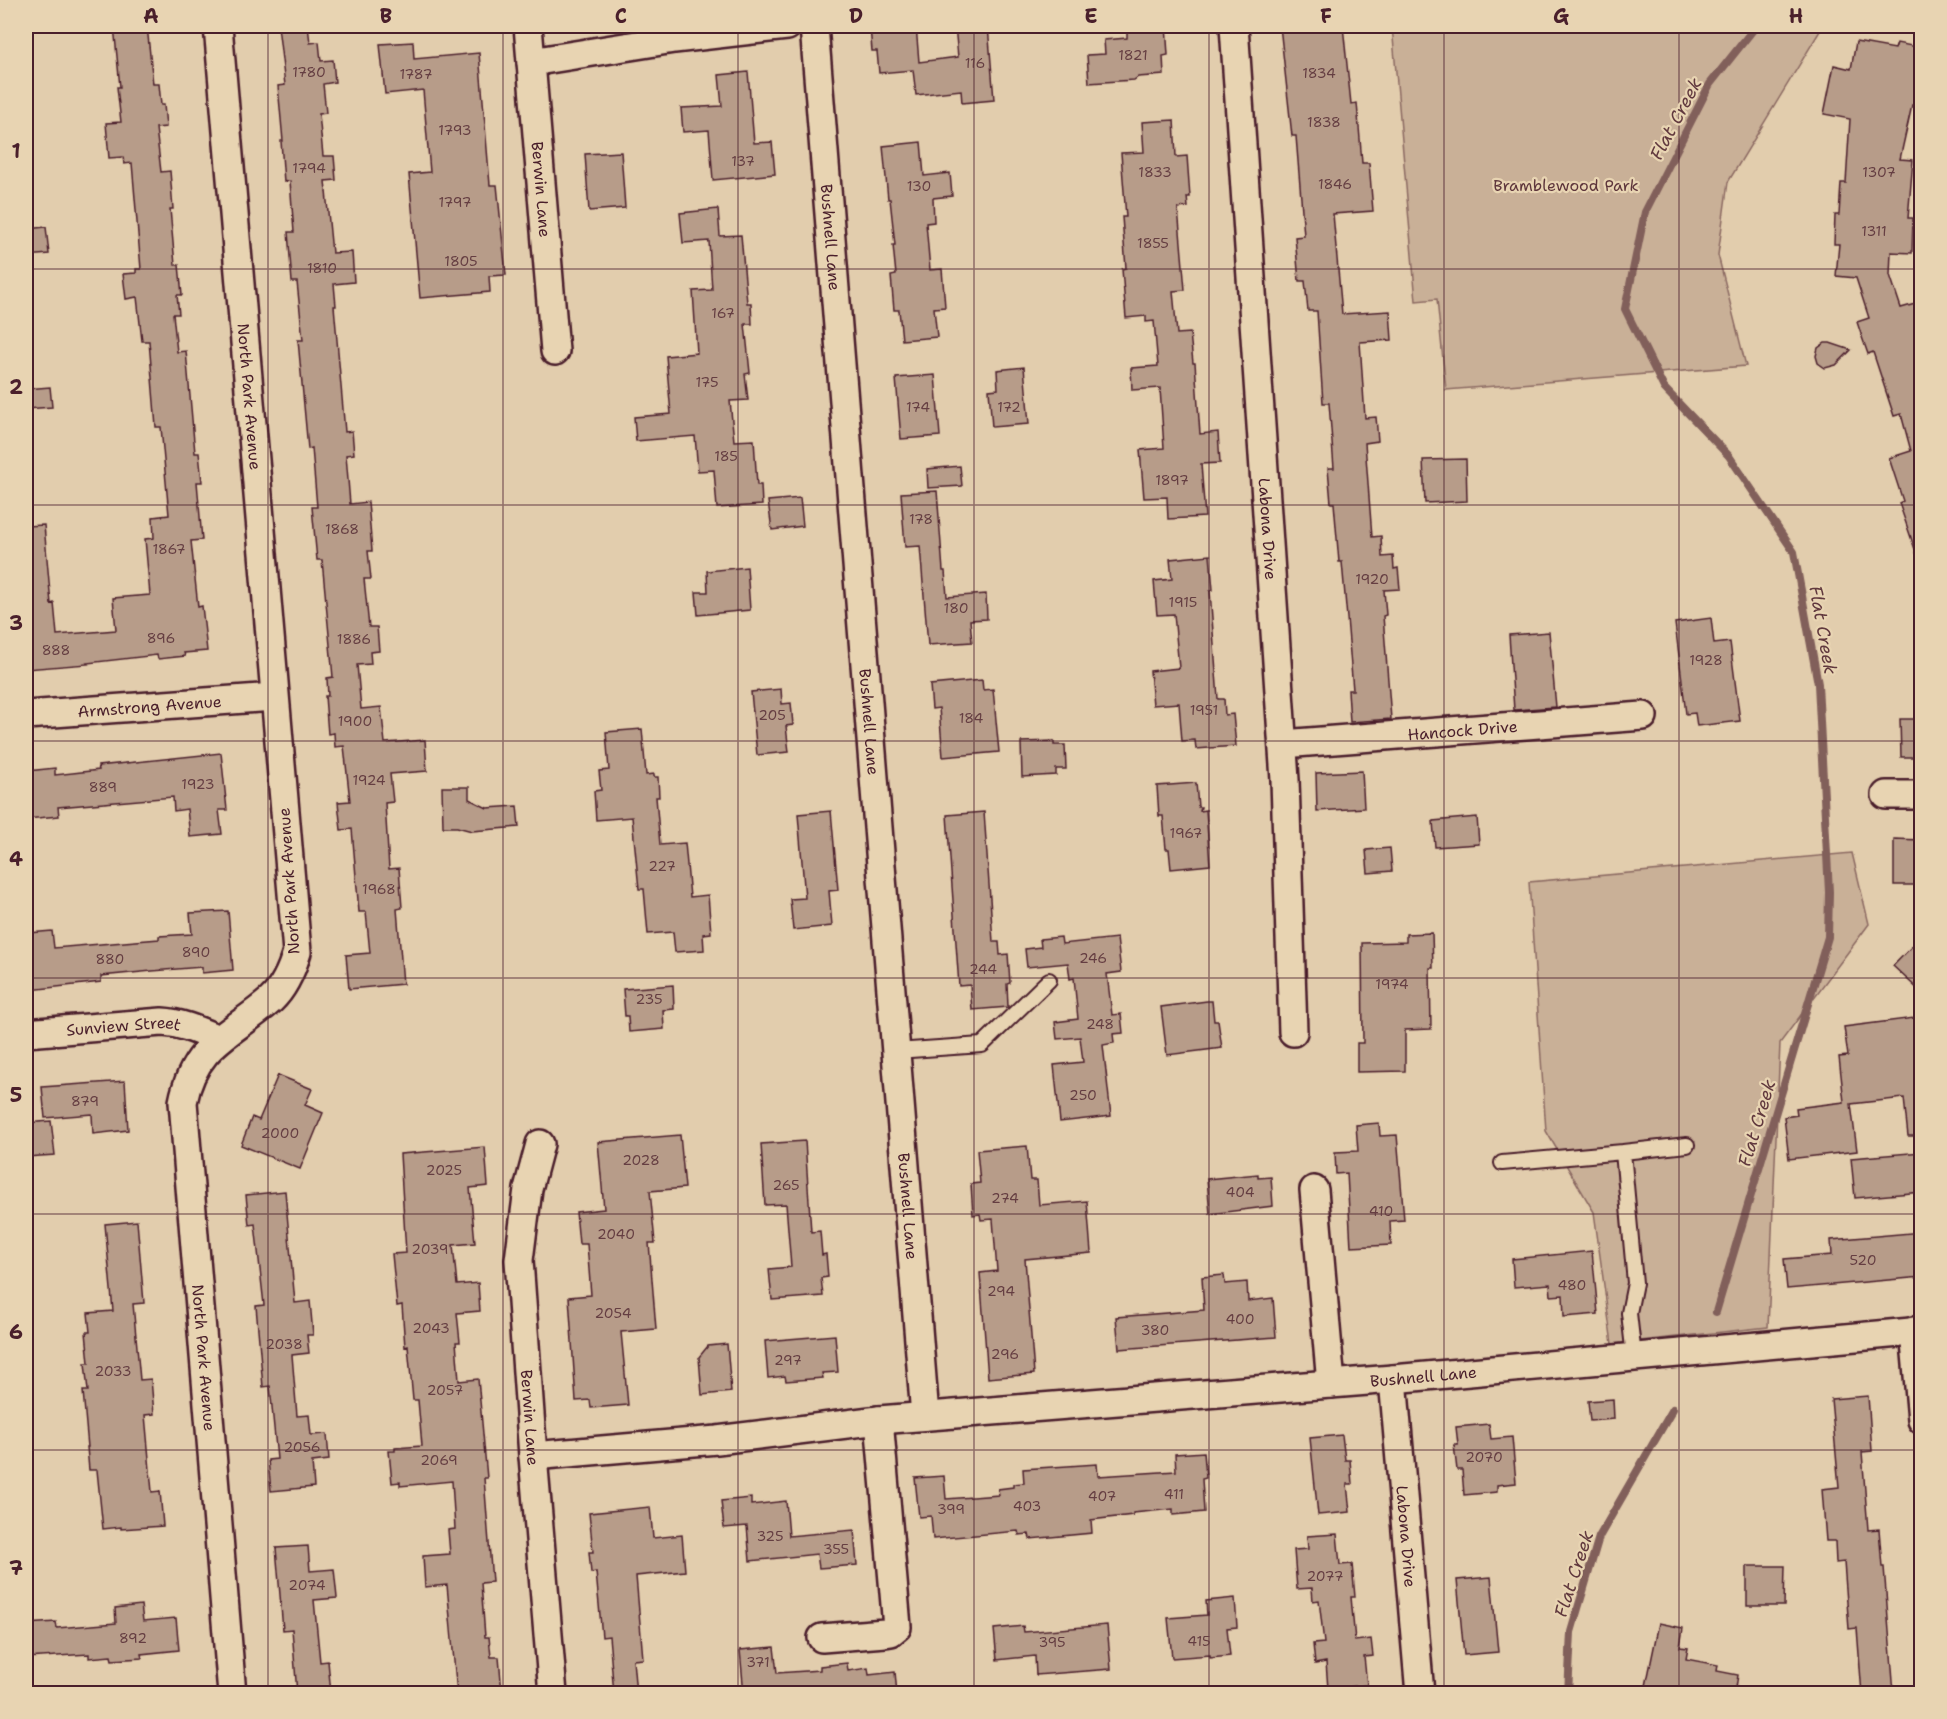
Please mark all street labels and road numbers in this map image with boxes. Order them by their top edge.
street label: Berwin Lane [527,141,556,238]
street label: Bushnell Lane [816,183,846,292]
street label: North Park Avenue [233,322,266,471]
street label: Labona Drive [1254,477,1282,580]
street label: Bushnell Lane [855,668,884,776]
street label: Armstrong Avenue [77,690,222,722]
street label: Hancock Drive [1407,715,1518,745]
street label: North Park Avenue [273,807,305,955]
street label: Sunview Street [65,1011,183,1040]
street label: Bushnell Lane [894,1152,923,1260]
street label: North Park Avenue [188,1283,221,1432]
street label: Bushnell Lane [1369,1361,1478,1391]
street label: Berwin Lane [516,1369,544,1466]
street label: Labona Drive [1392,1485,1421,1588]

